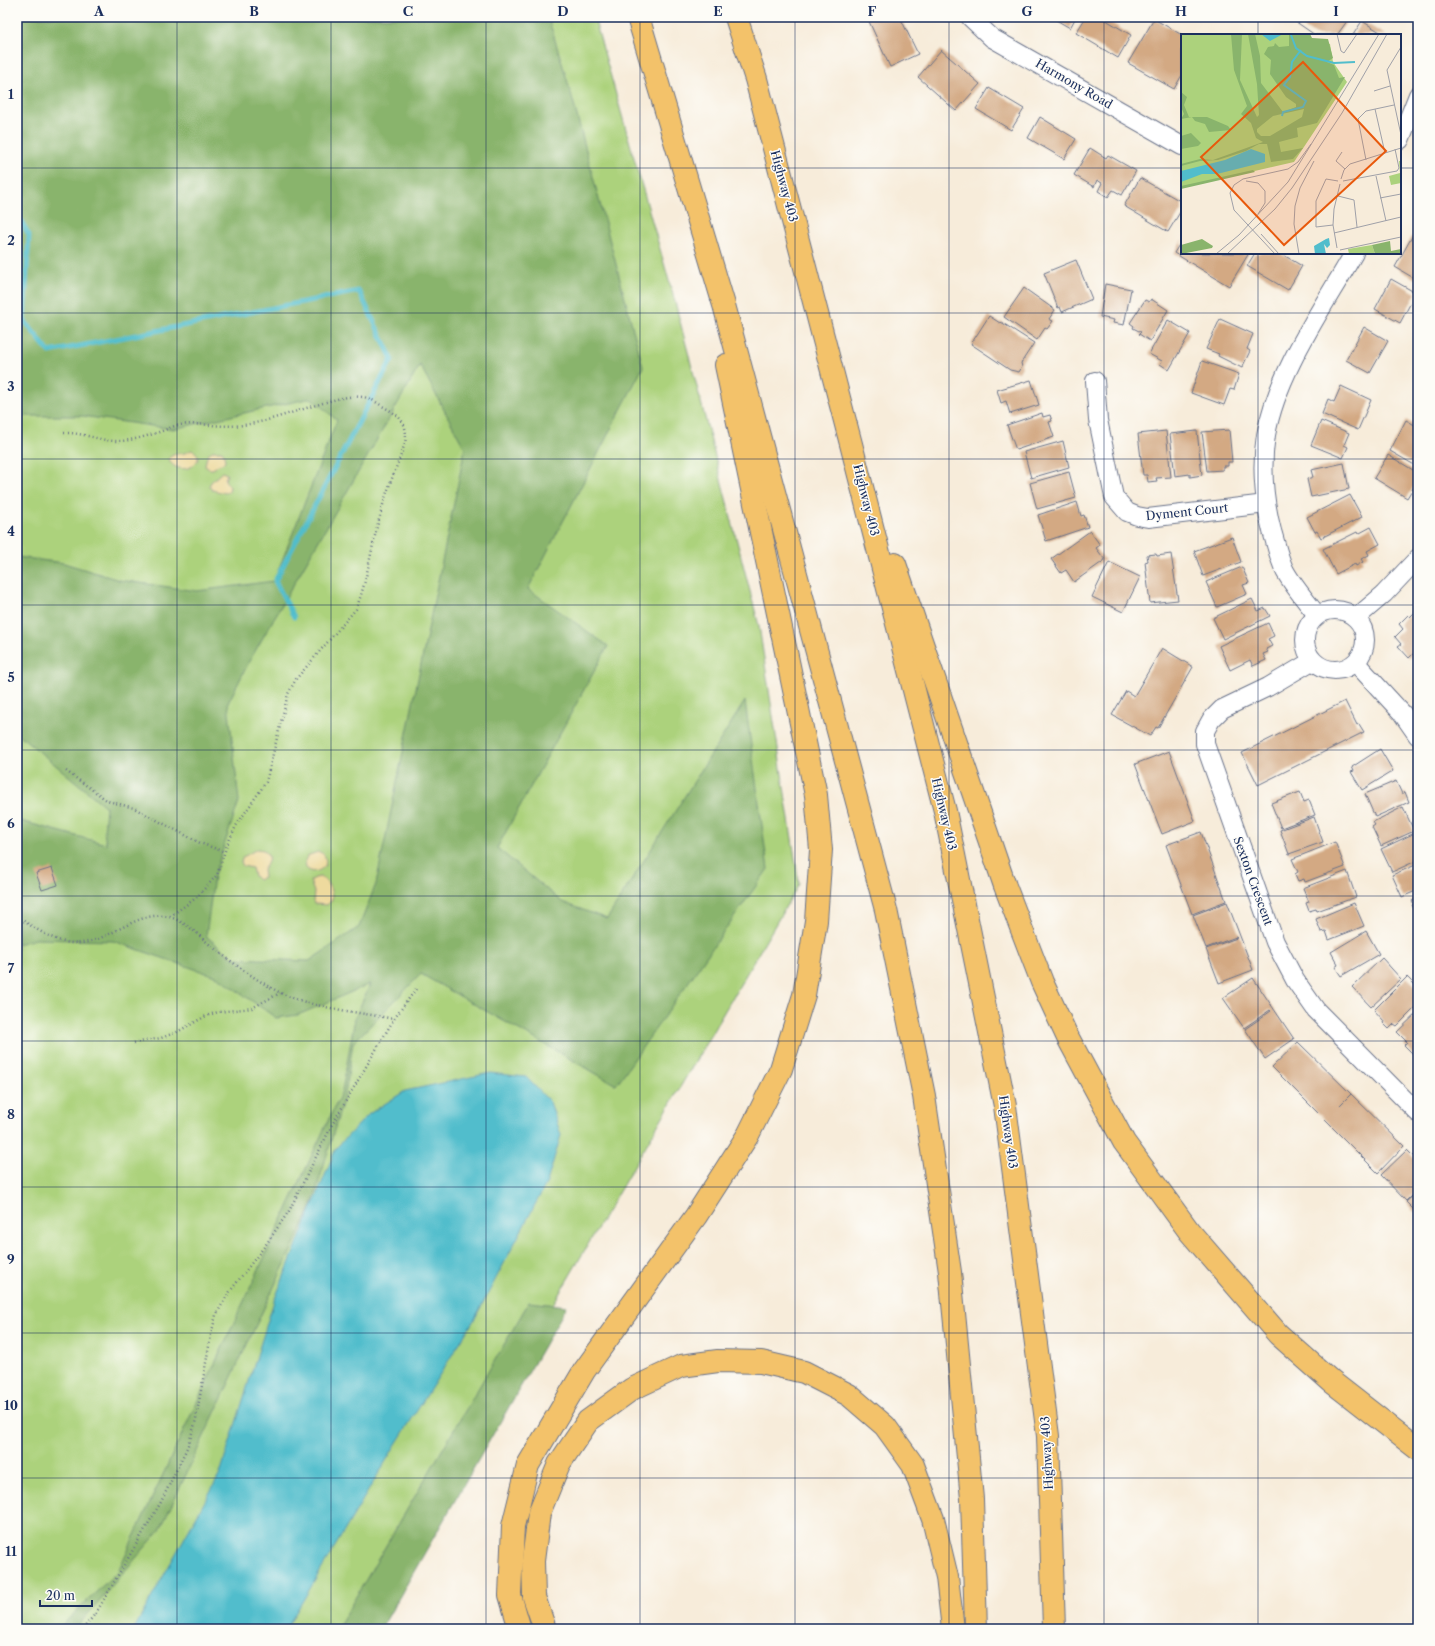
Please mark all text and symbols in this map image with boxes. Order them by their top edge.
text: A [93,3,105,19]
text: B [249,3,259,19]
text: C [403,3,413,19]
text: D [557,3,569,19]
text: E [713,3,723,19]
text: F [868,3,877,19]
text: G [1021,3,1033,19]
text: H [1175,3,1187,19]
text: I [1333,3,1339,19]
inset map [1181,34,1401,254]
street label: Harmony Road [1033,55,1116,112]
text: 1 [8,86,14,102]
street label: Highway 403 [768,148,801,223]
text: 2 [7,232,15,248]
text: 3 [7,378,15,394]
street label: Highway 403 [850,462,883,537]
street label: Dyment Court [1145,500,1230,523]
text: 4 [7,523,15,539]
text: 5 [7,669,15,685]
street label: Highway 403 [929,776,960,851]
text: 6 [7,815,15,831]
street label: Sexton Crescent [1230,834,1277,928]
text: 7 [8,960,15,976]
street label: Highway 403 [996,1094,1021,1169]
text: 8 [7,1106,15,1122]
text: 9 [7,1251,15,1267]
text: 10 [4,1397,18,1413]
street label: Highway 403 [1037,1416,1056,1490]
text: 11 [5,1543,17,1559]
scale bar [40,1582,92,1608]
text: 20 m [46,1588,75,1603]

